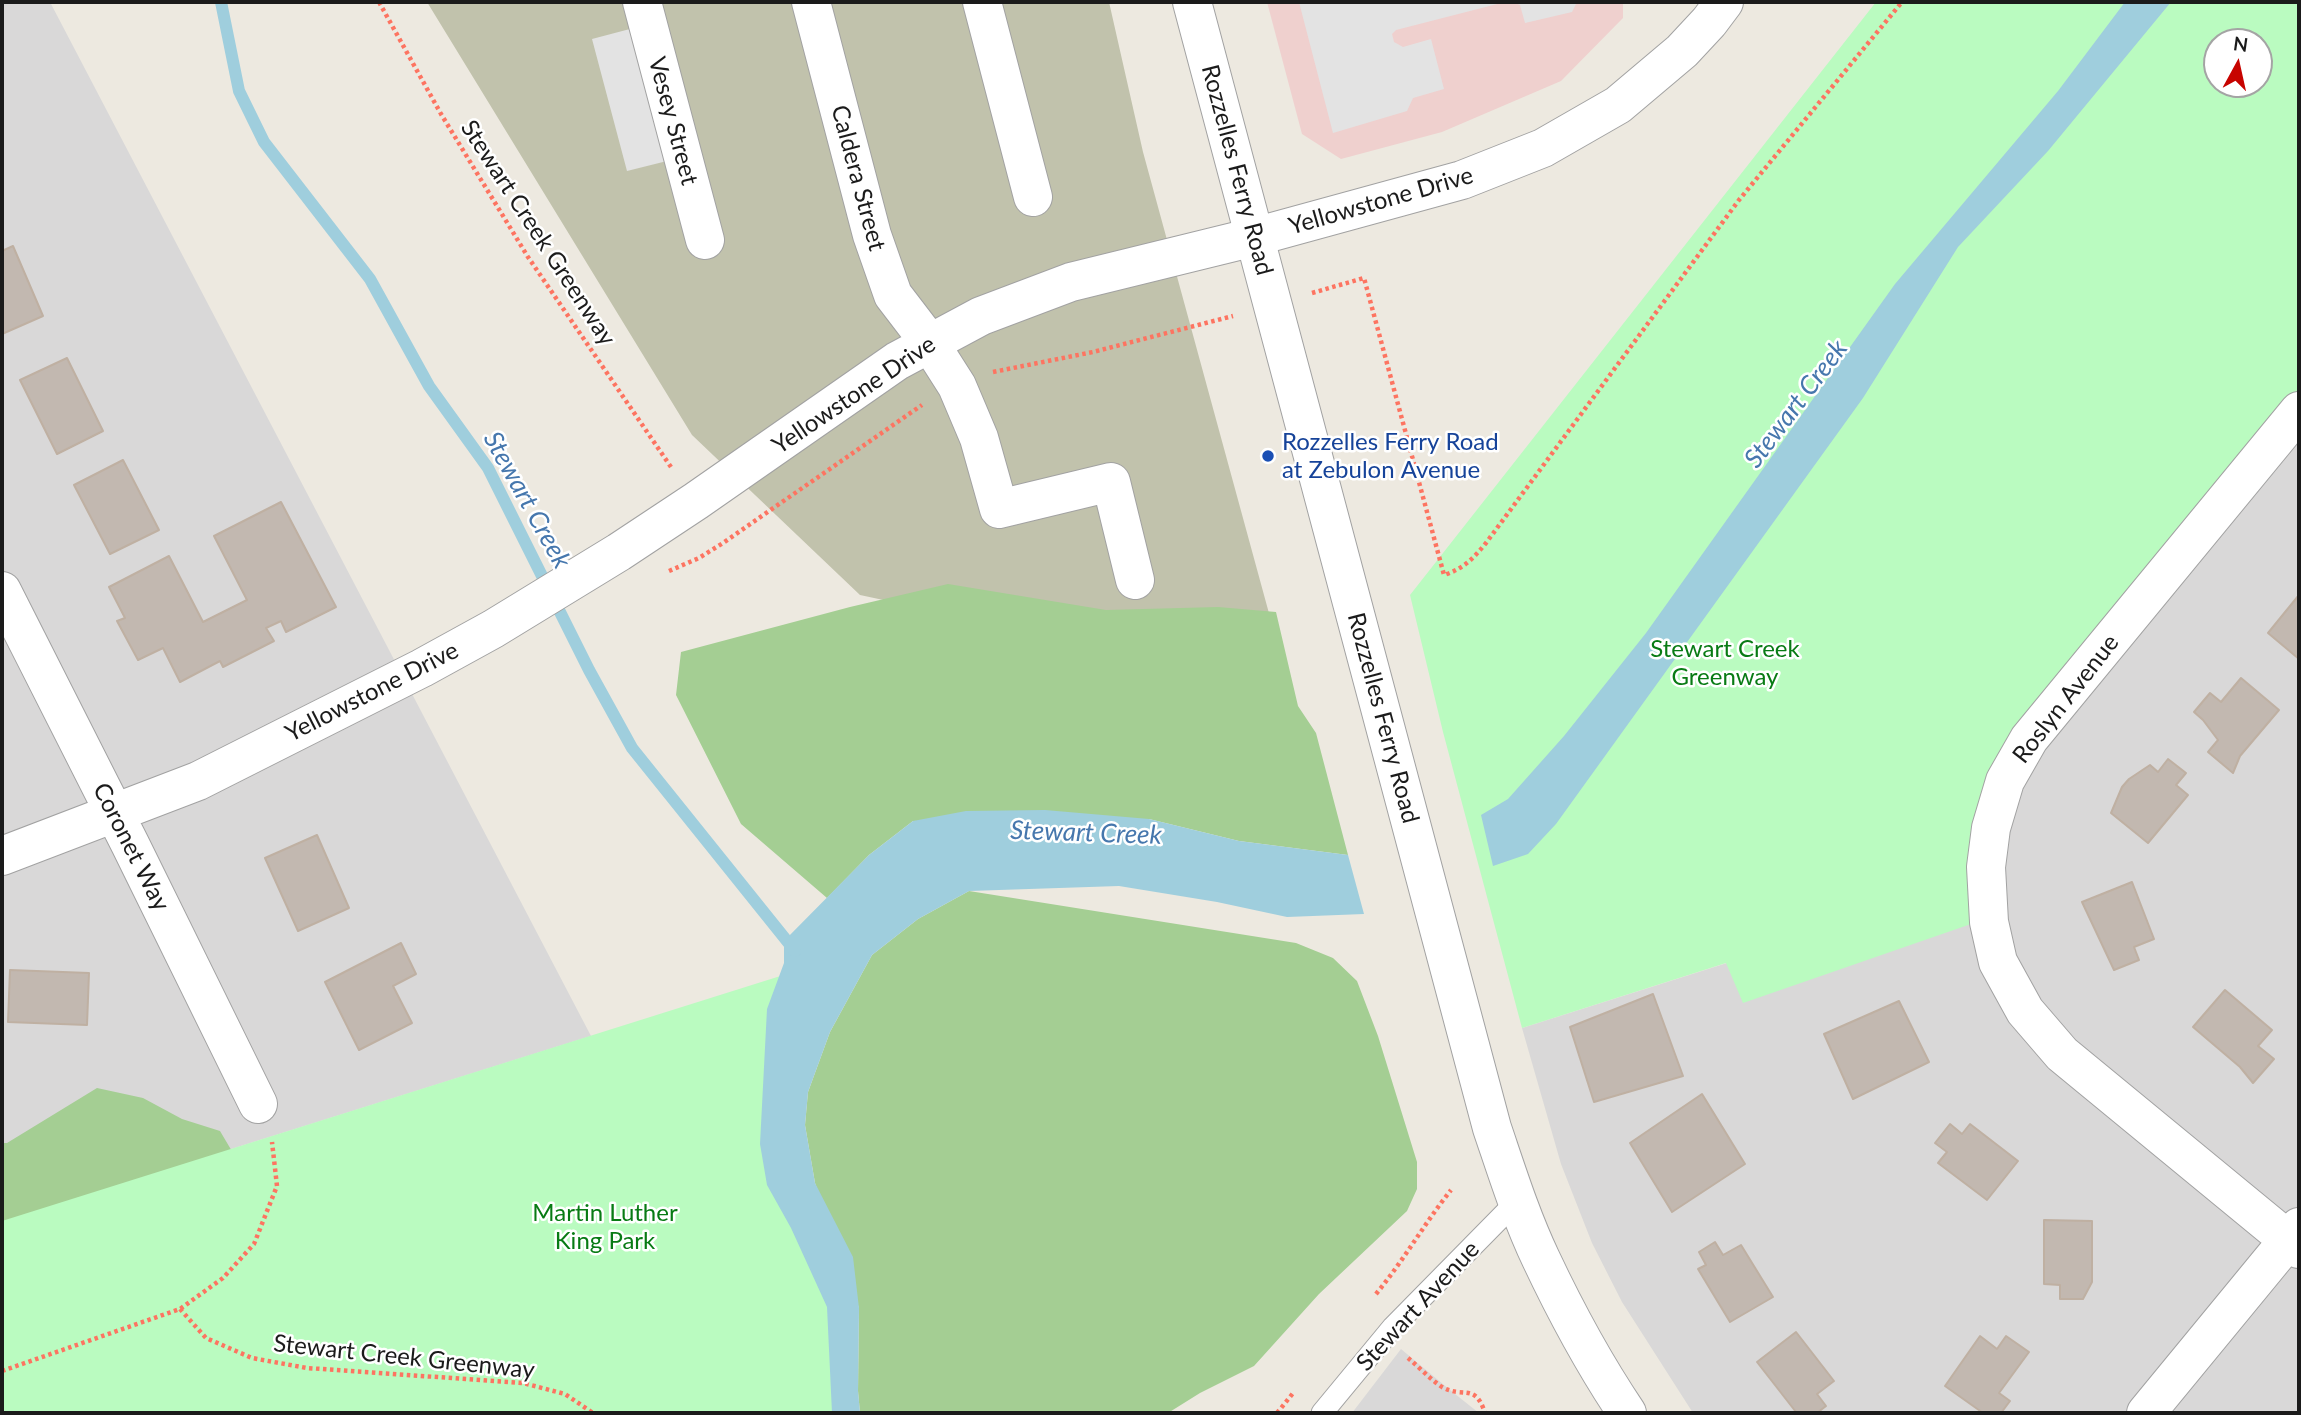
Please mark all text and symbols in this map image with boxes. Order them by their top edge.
north arrow [2203,28,2273,98]
text: N [2232,31,2250,56]
street label: Vesey Street [642,54,704,188]
street label: Rozzelles Ferry Road [1195,62,1279,278]
street label: Caldera Street [825,102,891,254]
street label: Stewart Creek Greenway [454,115,622,351]
street label: Yellowstone Drive [1285,161,1477,241]
street label: Yellowstone Drive [767,330,941,460]
water label: Stewart Creek [1738,334,1854,474]
water label: Stewart Creek [477,426,577,574]
place label: Rozzelles Ferry Road at Zebulon Avenue [1282,428,1499,484]
marker: Rozzelles Ferry Road at Zebulon Avenue [1260,448,1276,464]
street label: Rozzelles Ferry Road [1341,610,1425,826]
street label: Roslyn Avenue [2007,629,2125,769]
park label: Stewart Creek Greenway [1650,635,1800,691]
street label: Yellowstone Drive [281,636,463,748]
street label: Coronet Way [87,778,175,916]
water label: Stewart Creek [1010,815,1162,851]
park label: Martin Luther King Park [532,1199,678,1255]
street label: Stewart Avenue [1350,1235,1486,1377]
street label: Stewart Creek Greenway [272,1329,536,1385]

